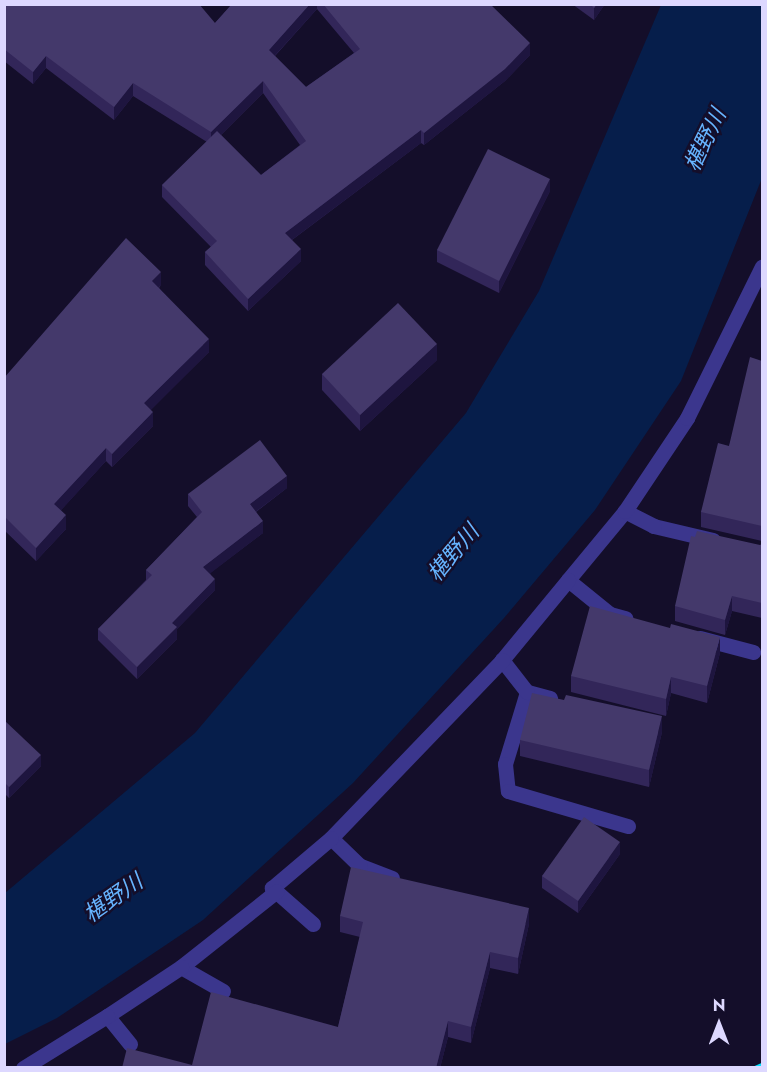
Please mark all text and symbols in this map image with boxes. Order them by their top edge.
water label: 椹野川 [679,105,731,175]
water label: 椹野川 [422,519,484,587]
water label: 椹野川 [78,868,148,928]
north arrow [689,994,749,1054]
text: N [713,994,725,1017]

